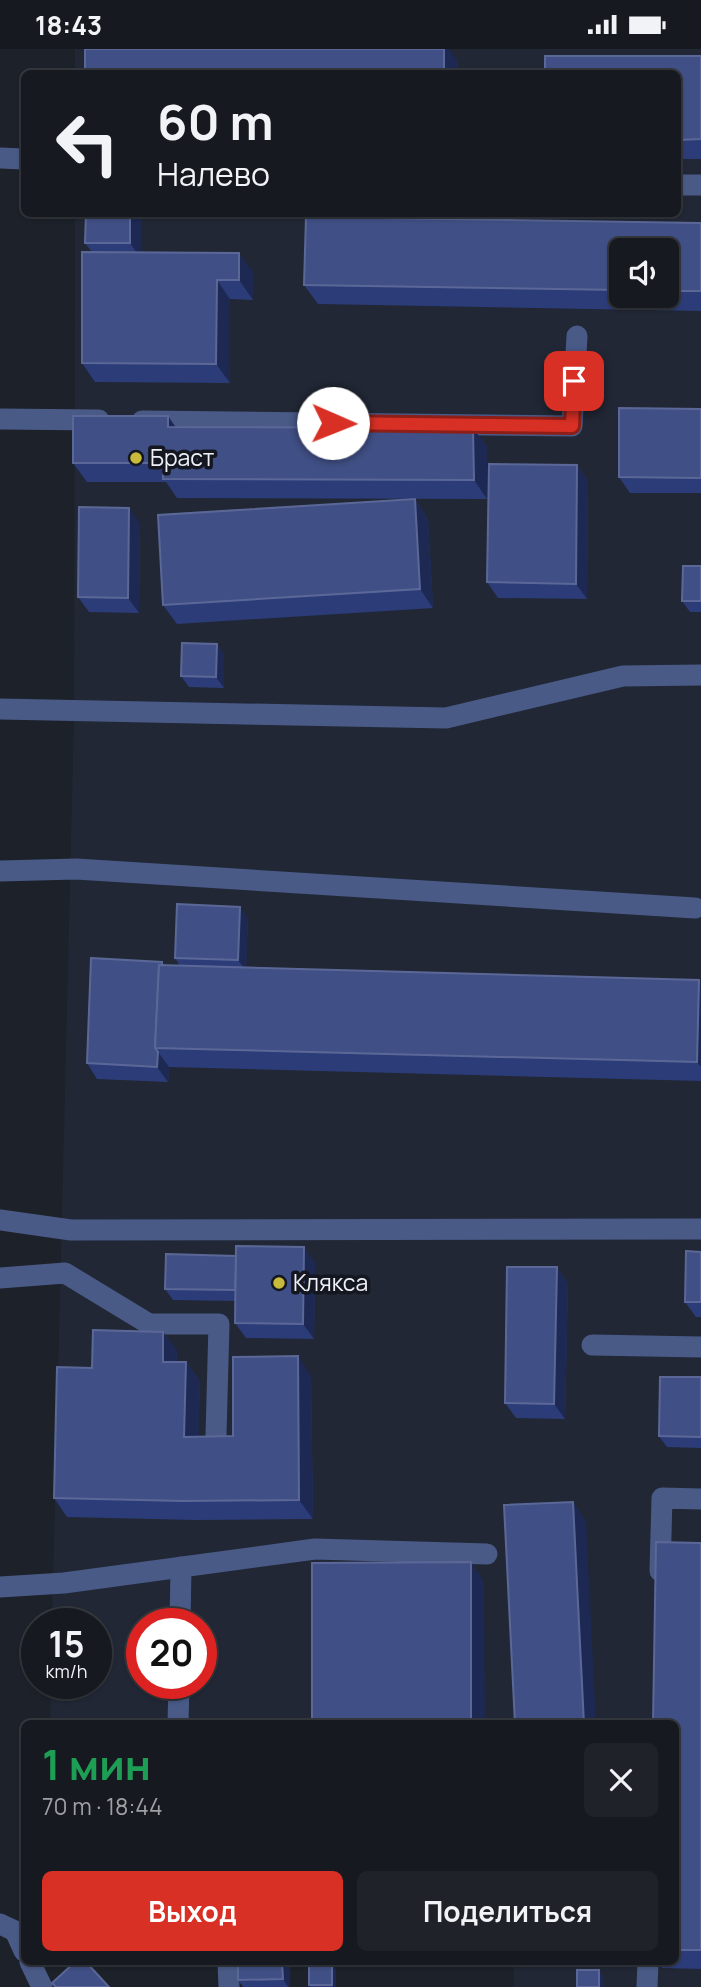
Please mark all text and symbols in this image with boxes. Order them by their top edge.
text: 18:43 [35,7,102,43]
text: 60 m [157,88,274,155]
icon: left [42,98,133,189]
text: Налево [157,152,270,196]
map controls [609,238,679,308]
button: sound [609,238,679,308]
pin [544,351,604,411]
icon: arrive [555,362,593,400]
position arrow [296,386,370,460]
place label: Браст [150,441,215,473]
marker: Браст [128,450,144,466]
place label: Клякса [293,1266,368,1298]
marker: Клякса [271,1275,287,1291]
speed limit sign: 20 [126,1608,217,1699]
text: 15 [49,1620,84,1668]
text: km/h [46,1659,87,1683]
text: 1 мин [42,1735,151,1793]
button: close [584,1743,658,1817]
text: 70 m · 18:44 [42,1790,163,1822]
button: Выход [42,1871,343,1951]
button: Поделиться [357,1871,658,1951]

